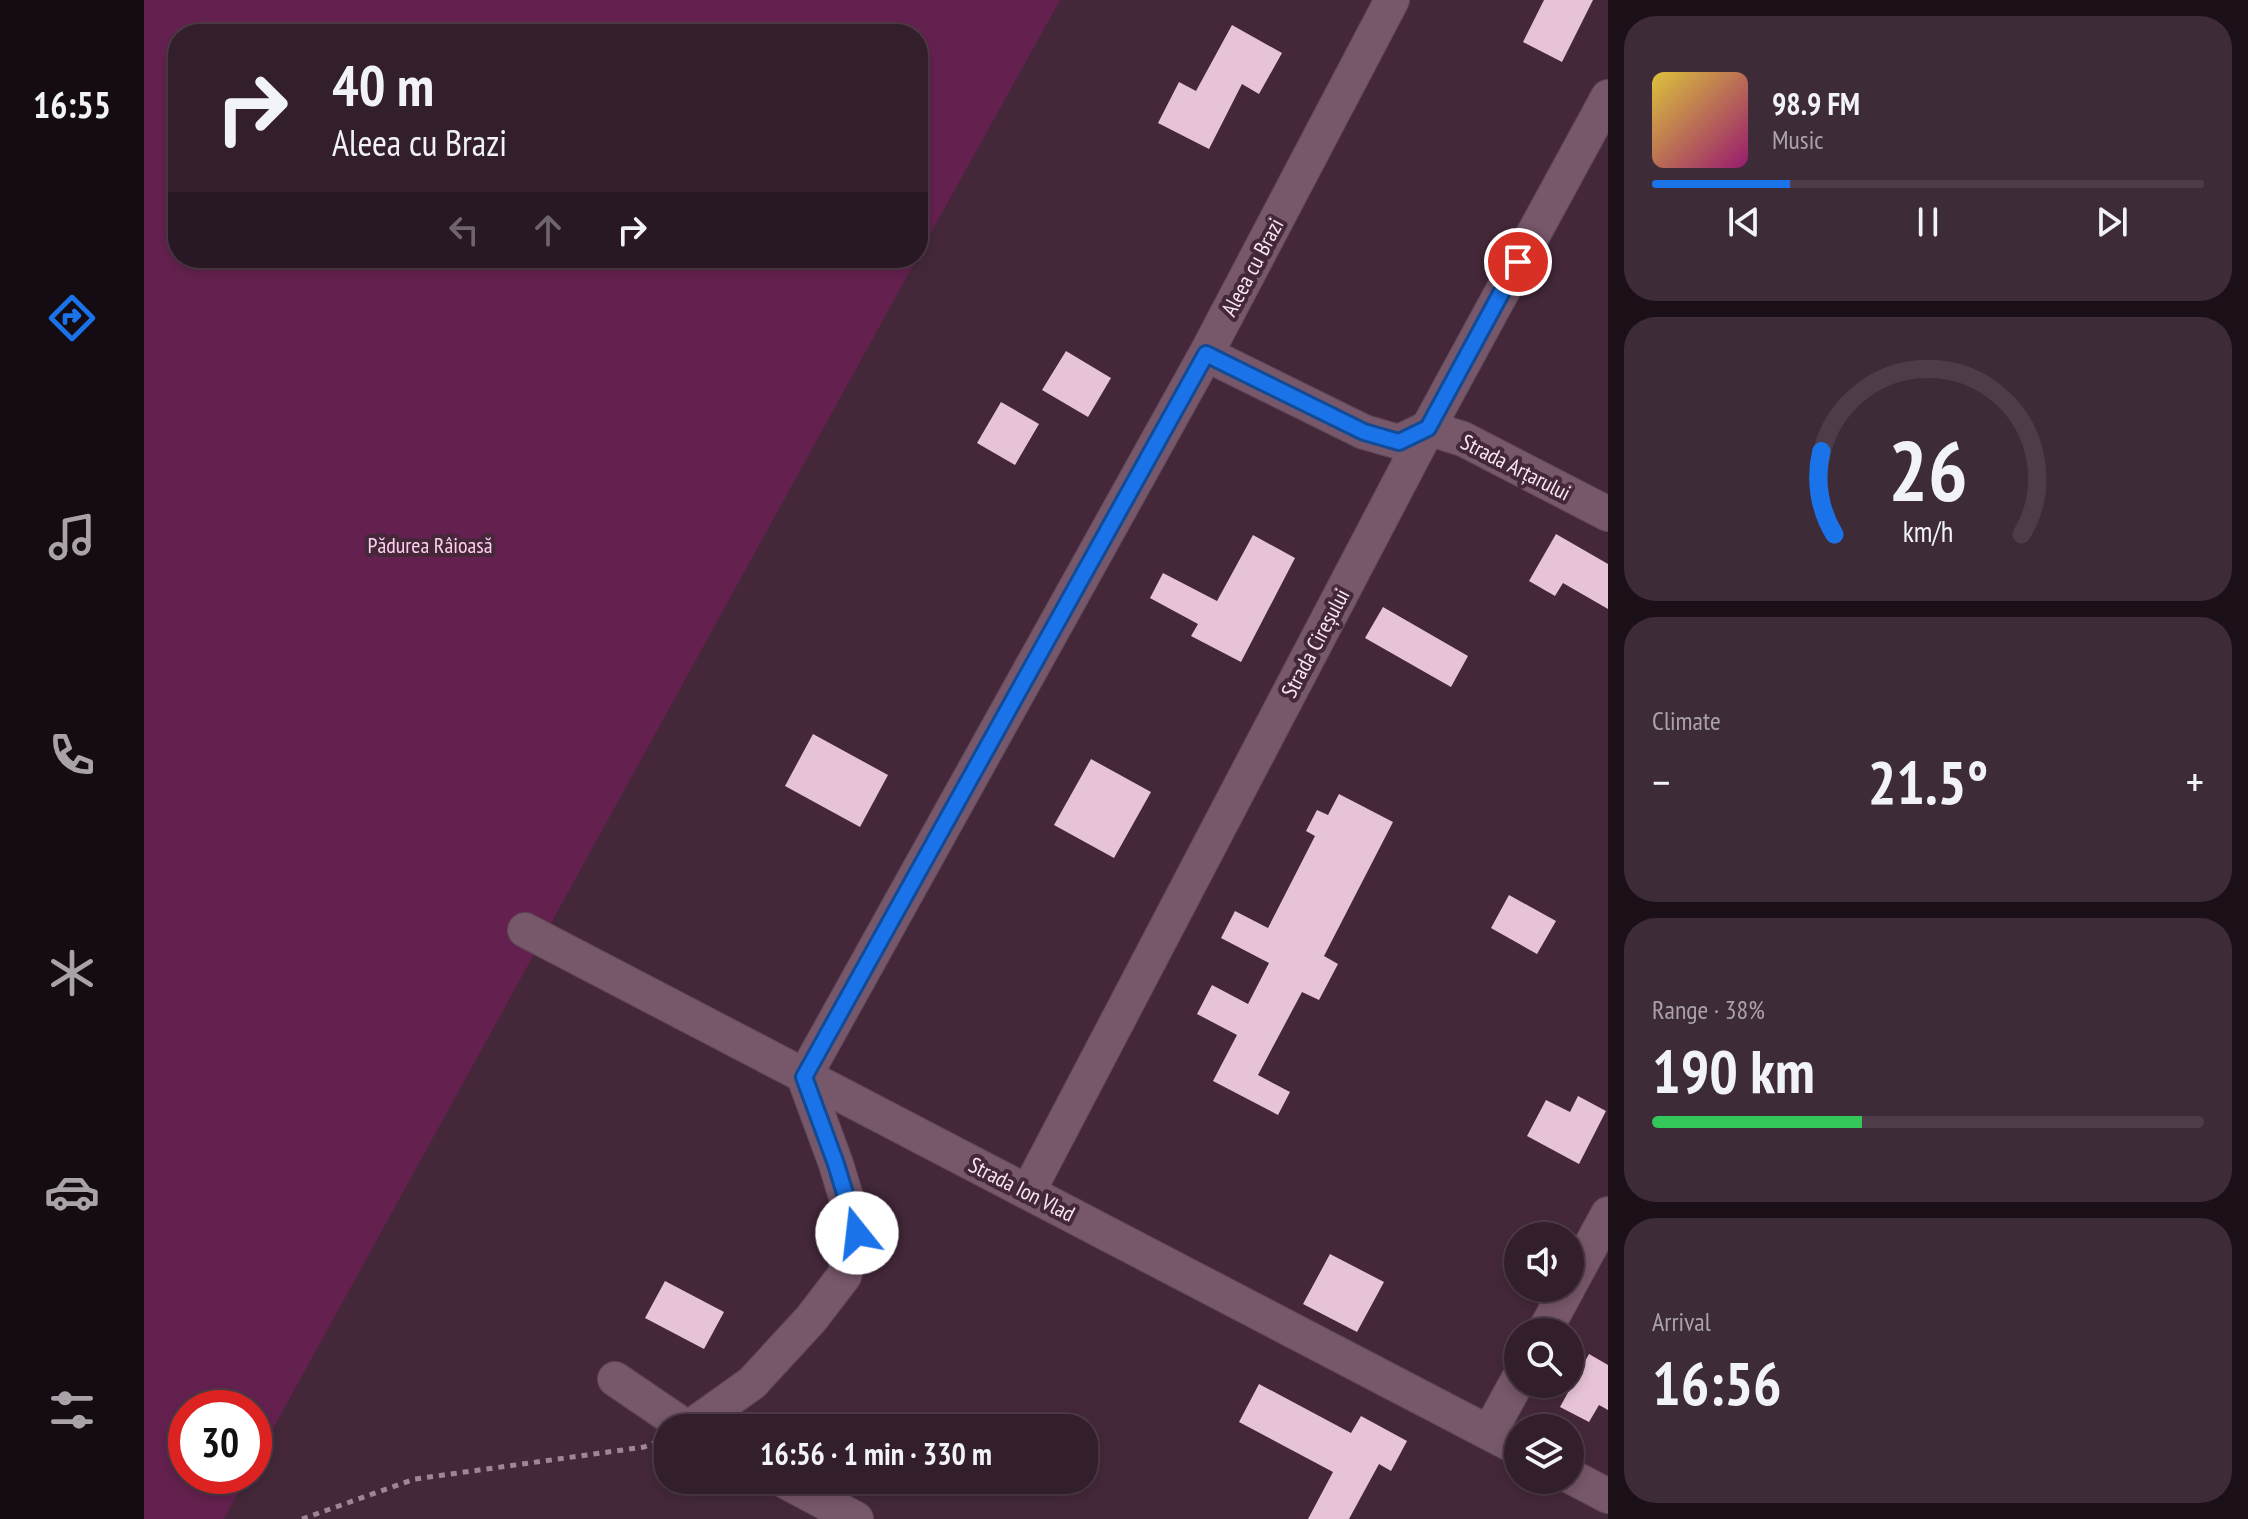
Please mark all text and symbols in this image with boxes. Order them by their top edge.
text: 40 m [332,49,434,121]
icon: right [200,56,304,160]
text: 16:55 [33,81,111,128]
text: 98.9 FM [1772,84,1860,123]
text: Aleea cu Brazi [332,119,507,166]
text: Music [1772,123,1824,156]
icon: previous [1722,200,1766,244]
icon: pause [1906,200,1950,244]
icon: next [2090,200,2134,244]
icon: left [442,208,486,252]
icon: ahead [526,208,570,252]
icon: right [610,208,654,252]
street label: Aleea cu Brazi [1215,213,1289,321]
pin [1484,228,1552,296]
icon: arrive [1496,240,1540,284]
icon: directions [44,290,100,346]
text: 26 [1888,415,1968,523]
street label: Strada Arțarului [1456,427,1576,507]
icon: music [44,509,100,565]
text: km/h [1903,513,1953,550]
park label: Pădurea Râioasă [367,531,493,559]
street label: Strada Cireșului [1275,584,1355,702]
text: Climate [1652,704,1721,737]
icon: phone [44,727,100,783]
text: 21.5° [1868,743,1988,821]
text: − [1652,753,1670,810]
text: + [2186,753,2204,810]
icon: climate [44,945,100,1001]
text: Range · 38% [1652,993,1765,1026]
text: 190 km [1652,1032,1815,1110]
street label: Strada Ion Vlad [964,1150,1080,1228]
icon: car [44,1164,100,1220]
position arrow [815,1191,899,1275]
map controls [1504,1222,1584,1494]
button: sound [1504,1222,1584,1302]
text: Arrival [1652,1305,1711,1338]
button: search [1504,1318,1584,1398]
text: 16:56 [1652,1344,1782,1422]
icon: filters [44,1382,100,1438]
speed limit sign: 30 [168,1390,272,1494]
button: layers [1504,1414,1584,1494]
text: 16:56 · 1 min · 330 m [760,1434,992,1473]

